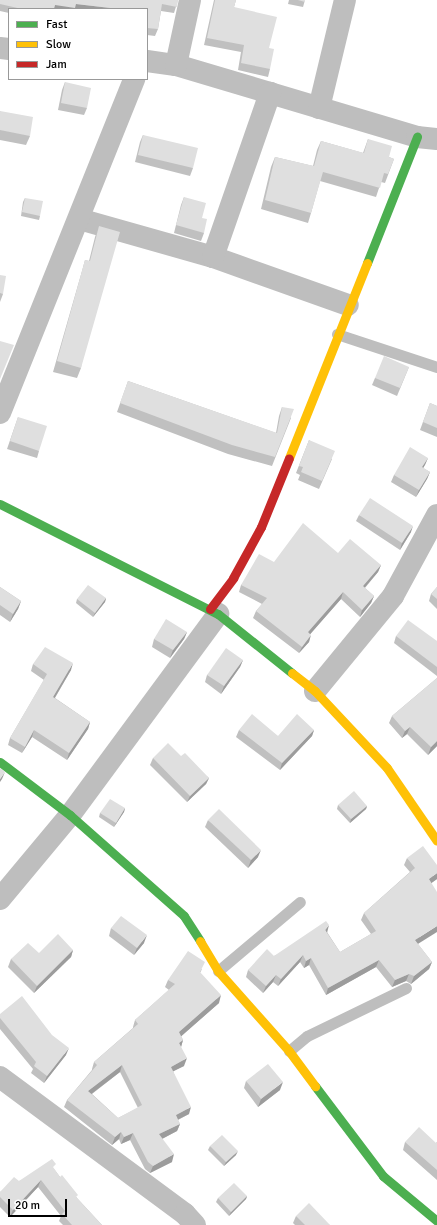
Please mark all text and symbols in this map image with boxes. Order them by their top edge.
legend [8,8,148,80]
text: Fast [46,17,67,32]
text: Slow [46,37,71,52]
text: Jam [46,57,67,72]
scale bar [10,1191,69,1217]
text: 20 m [15,1198,40,1213]

